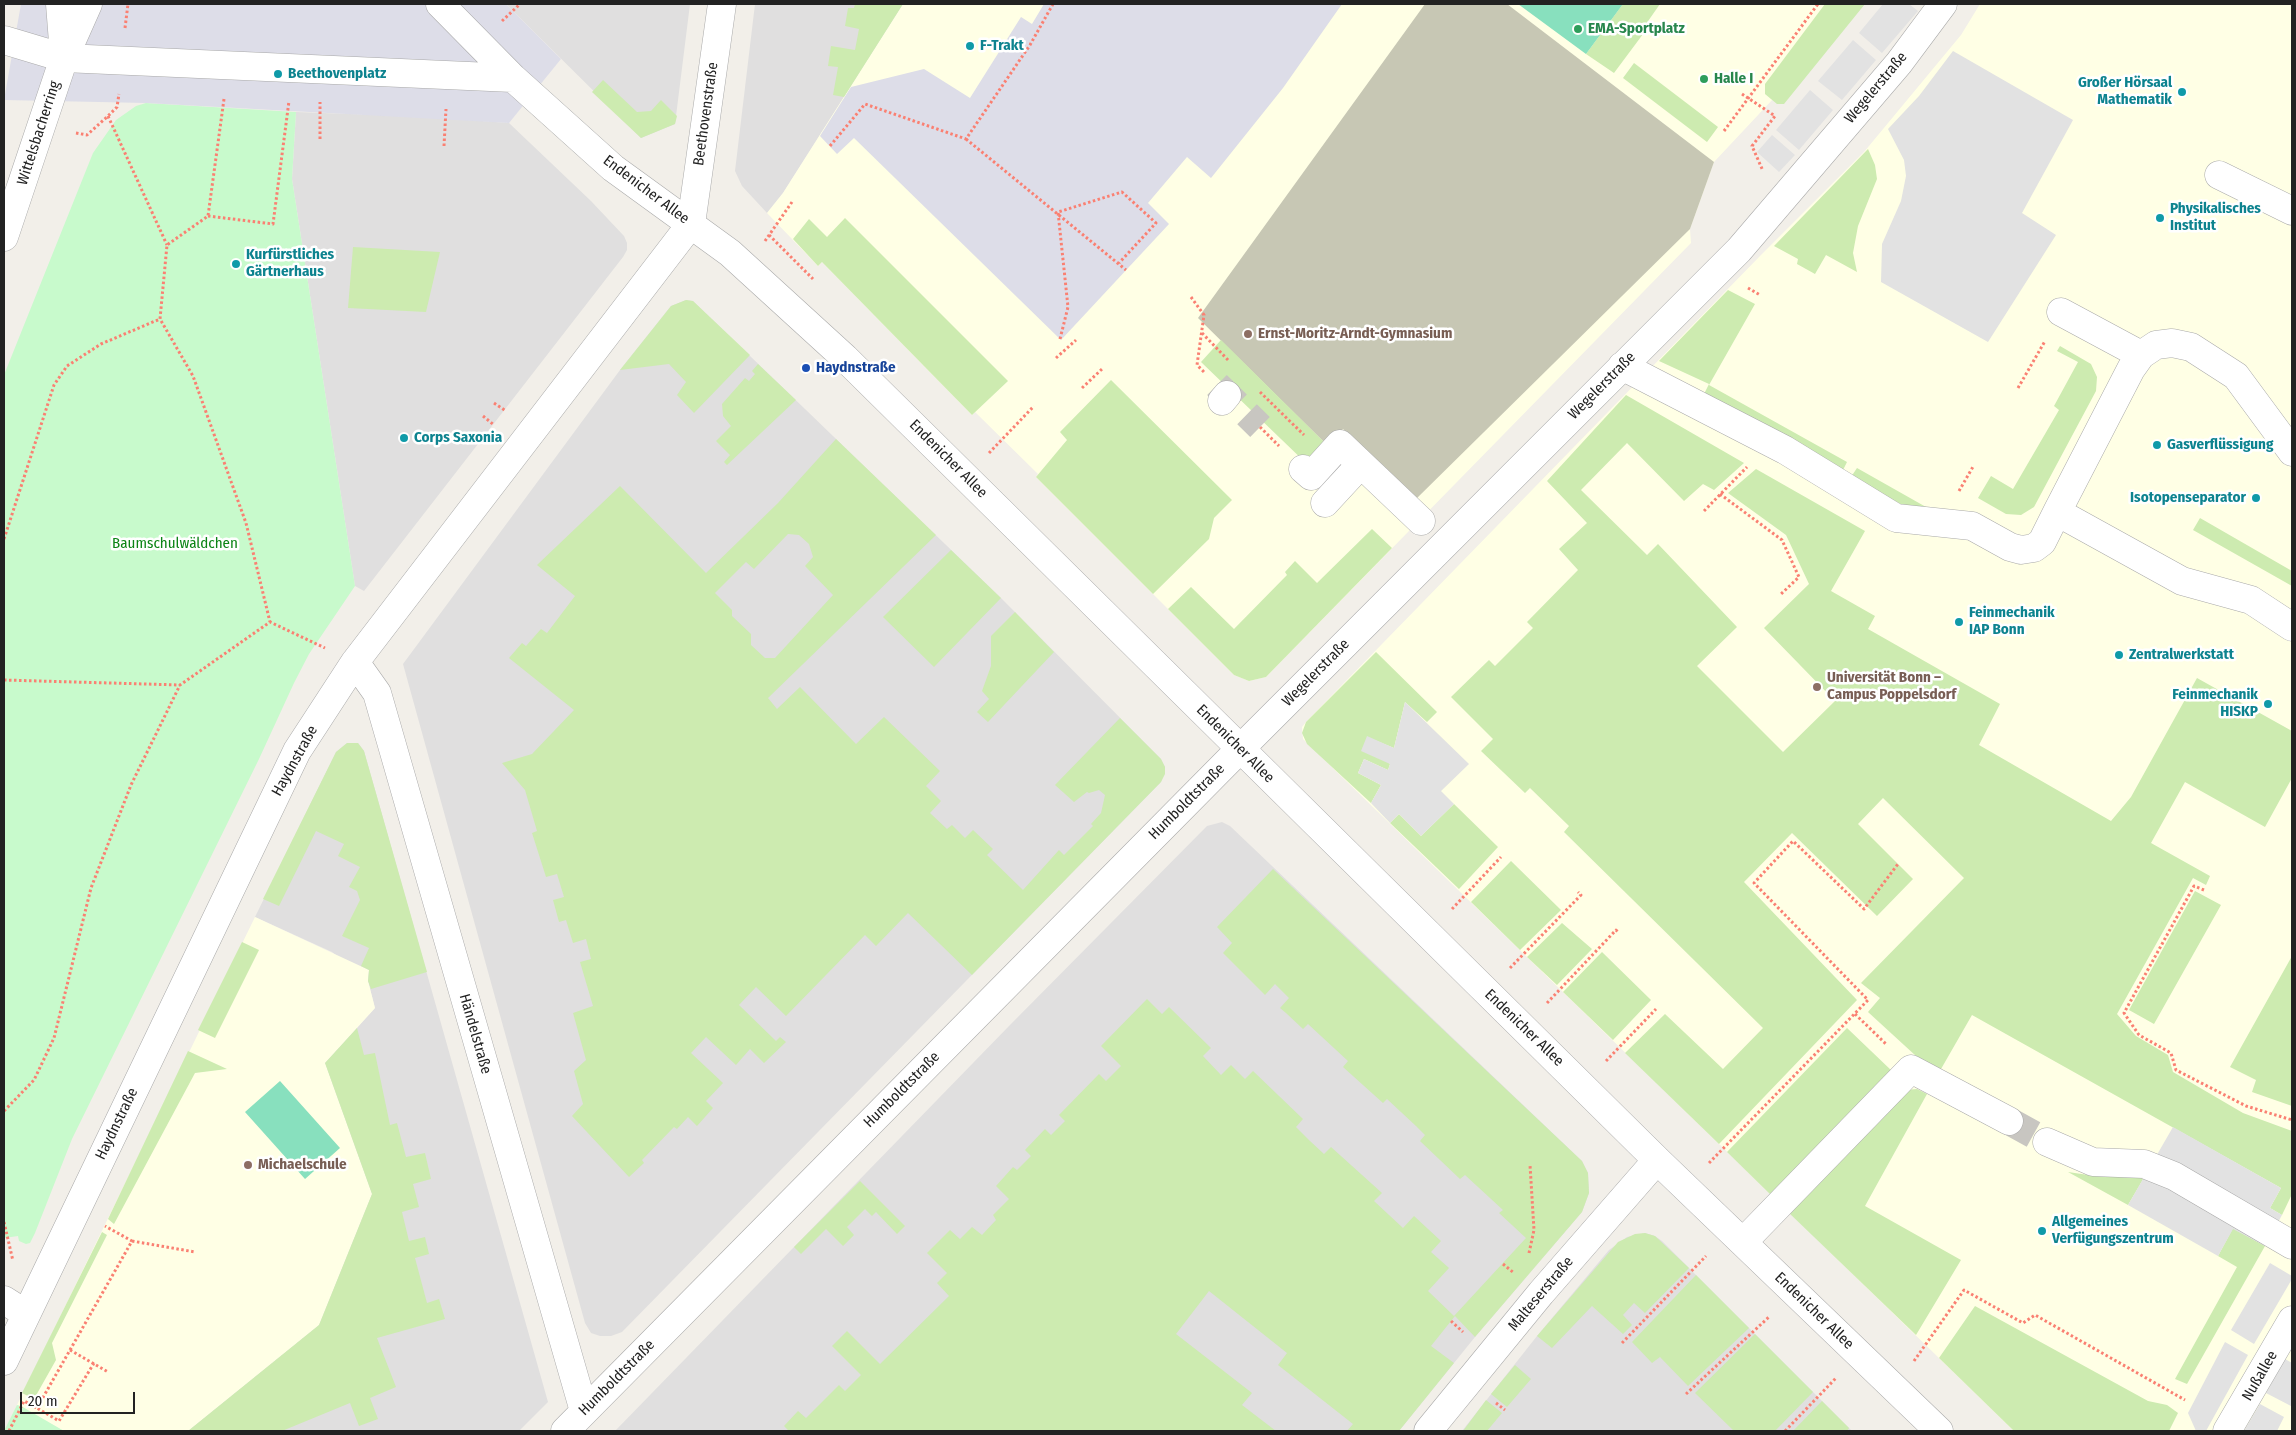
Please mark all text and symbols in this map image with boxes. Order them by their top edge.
place label: EMA-Sportplatz [1588,20,1685,38]
marker: EMA-Sportplatz [1572,23,1584,35]
place label: F-Trakt [980,37,1024,55]
marker: F-Trakt [964,40,976,52]
street label: Wegelerstraße [1841,49,1911,127]
street label: Beethovenstraße [690,61,722,167]
place label: Beethovenplatz [288,65,386,83]
marker: Beethovenplatz [272,68,284,80]
place label: Halle I [1714,70,1753,88]
marker: Halle I [1698,73,1710,85]
place label: Großer Hörsaal Mathematik [2078,74,2172,109]
street label: Wittelsbacherring [14,79,64,187]
marker: Großer Hörsaal Mathematik [2176,86,2188,98]
street label: Endenicher Allee [599,152,693,228]
place label: Physikalisches Institut [2170,200,2261,235]
marker: Physikalisches Institut [2154,212,2166,224]
place label: Kurfürstliches Gärtnerhaus [246,246,334,281]
marker: Kurfürstliches Gärtnerhaus [230,258,242,270]
place label: Ernst-Moritz-Arndt-Gymnasium [1258,325,1452,343]
marker: Ernst-Moritz-Arndt-Gymnasium [1242,328,1254,340]
street label: Wegelerstraße [1565,349,1639,423]
place label: Haydnstraße [816,359,896,377]
marker: Haydnstraße [800,362,812,374]
street label: Endenicher Allee [905,416,991,502]
place label: Corps Saxonia [414,429,502,447]
marker: Corps Saxonia [398,432,410,444]
place label: Gasverflüssigung [2167,436,2273,454]
marker: Gasverflüssigung [2151,439,2163,451]
place label: Isotopenseparator [2130,489,2246,507]
marker: Isotopenseparator [2250,492,2262,504]
park label: Baumschulwäldchen [112,535,238,553]
place label: Feinmechanik IAP Bonn [1969,604,2055,639]
marker: Feinmechanik IAP Bonn [1953,616,1965,628]
street label: Wegelerstraße [1279,636,1353,710]
place label: Zentralwerkstatt [2129,646,2234,664]
marker: Zentralwerkstatt [2113,649,2125,661]
place label: Universität Bonn – Campus Poppelsdorf [1827,669,1956,704]
marker: Universität Bonn – Campus Poppelsdorf [1811,681,1823,693]
place label: Feinmechanik HISKP [2172,686,2258,721]
marker: Feinmechanik HISKP [2262,698,2274,710]
street label: Endenicher Allee [1192,701,1278,787]
street label: Haydnstraße [268,723,322,799]
street label: Humboldtstraße [1145,760,1229,844]
street label: Endenicher Allee [1481,986,1567,1070]
street label: Händelstraße [455,992,495,1076]
street label: Humboldtstraße [860,1048,944,1132]
street label: Haydnstraße [92,1085,142,1163]
place label: Michaelschule [258,1156,347,1174]
marker: Michaelschule [242,1159,254,1171]
place label: Allgemeines Verfügungszentrum [2052,1213,2174,1248]
marker: Allgemeines Verfügungszentrum [2036,1225,2048,1237]
street label: Malteserstraße [1505,1253,1577,1335]
street label: Endenicher Allee [1771,1269,1857,1353]
street label: Humboldtstraße [575,1336,659,1420]
street label: Nußallee [2238,1348,2282,1404]
scale bar [22,1382,138,1414]
text: 20 m [28,1392,58,1410]

